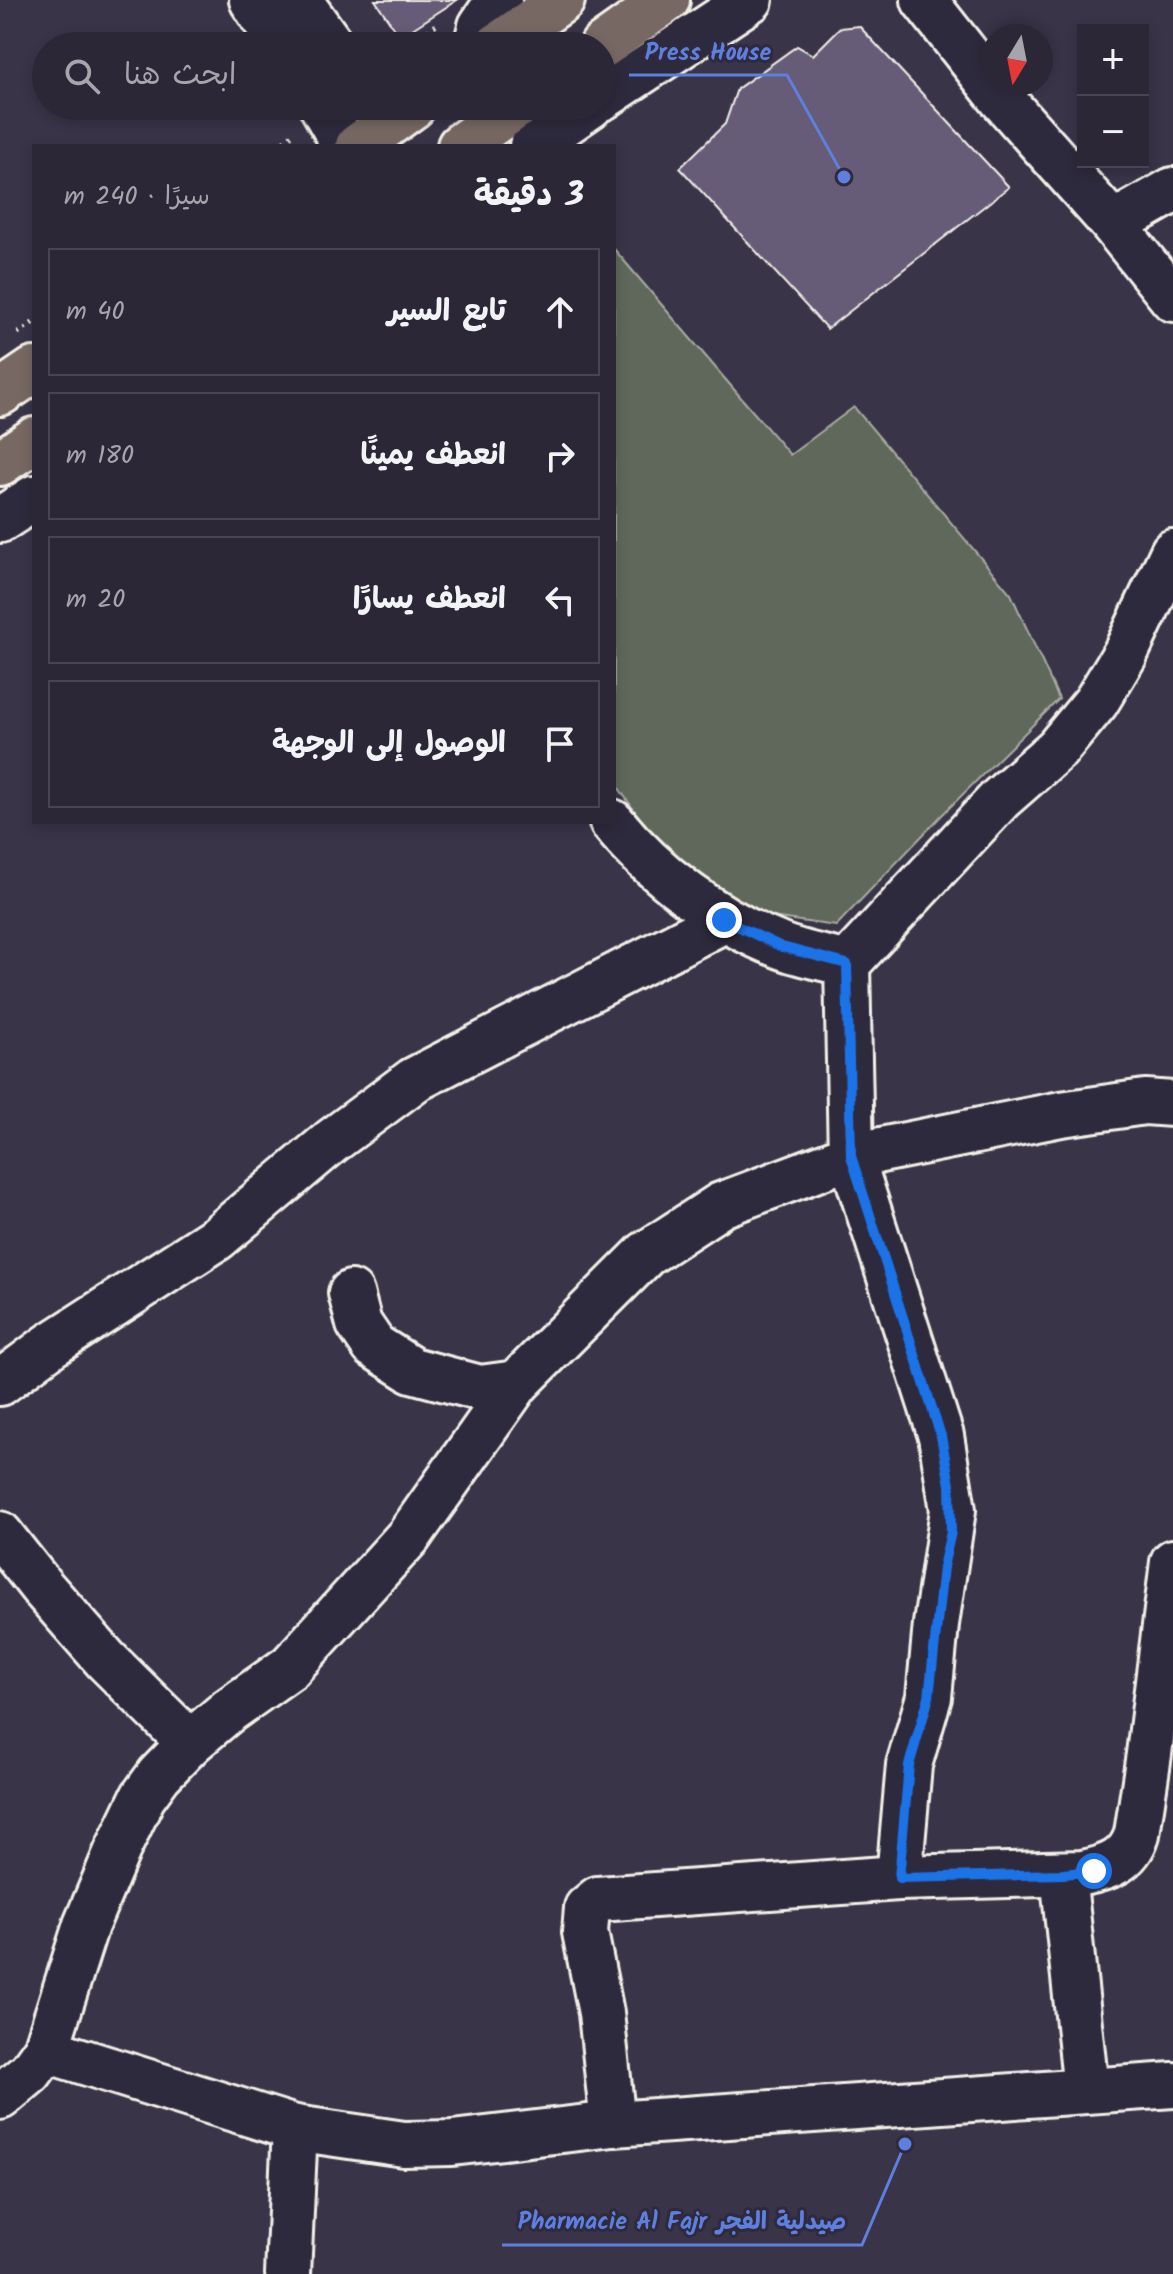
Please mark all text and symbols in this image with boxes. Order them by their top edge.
north arrow [981,24,1053,96]
map controls [1077,24,1149,168]
button: + [1077,24,1149,96]
callout: Press House [629,27,787,75]
search box [32,32,616,120]
text: Press House [645,34,771,73]
text: ابحث هنا [124,52,236,100]
icon: search [60,54,104,98]
button: − [1077,96,1149,168]
text: 3 دقيقة [474,169,584,223]
text: سيرًا · 240 m [64,176,210,218]
text: تابع السير [388,288,506,336]
icon: ahead [538,290,582,334]
text: 40 m [66,291,124,333]
text: انعطف يمينًا [360,432,506,480]
icon: right [538,434,582,478]
text: 180 m [66,435,134,477]
text: انعطف يسارًا [353,576,506,624]
icon: left [538,578,582,622]
text: 20 m [66,579,125,621]
text: الوصول إلى الوجهة [272,720,506,768]
icon: arrive [538,722,582,766]
route end [706,902,742,938]
route start [1076,1853,1112,1889]
callout: Pharmacie Al Fajr صيدلية الفجر [502,2197,862,2245]
text: Pharmacie Al Fajr صيدلية الفجر [518,2203,846,2242]

